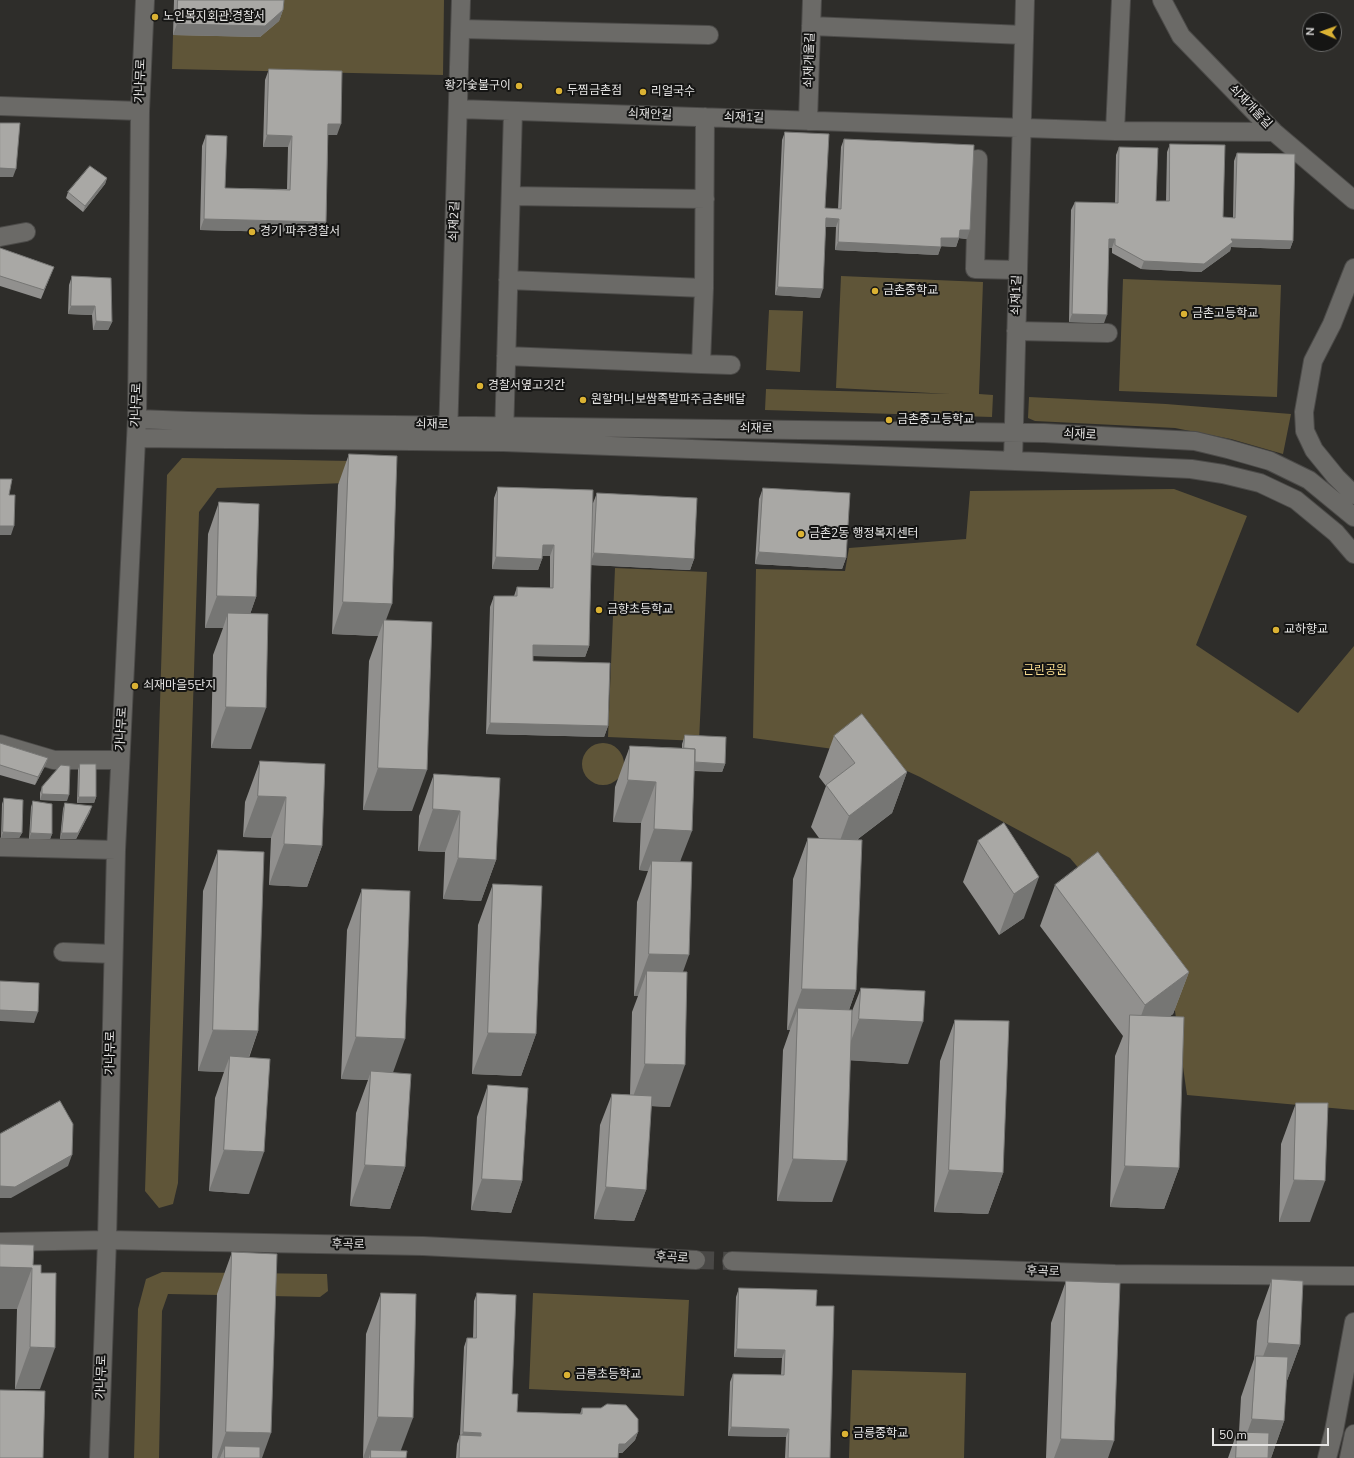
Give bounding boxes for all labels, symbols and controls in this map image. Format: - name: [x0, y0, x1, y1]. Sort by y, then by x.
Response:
- place label: 노인복지회관.경찰서: [163, 10, 265, 24]
- marker: 노인복지회관.경찰서: [150, 12, 160, 22]
- north arrow: [1302, 12, 1342, 52]
- text: N: [1303, 27, 1318, 36]
- street label: 쇠재개울길: [802, 32, 818, 88]
- street label: 가나무로: [133, 59, 149, 103]
- place label: 황가숯불구이: [445, 79, 511, 93]
- marker: 황가숯불구이: [514, 81, 524, 91]
- street label: 쇠재개울길: [1226, 82, 1274, 132]
- place label: 두찜금촌점: [567, 84, 622, 98]
- place label: 리얼국수: [651, 85, 695, 99]
- marker: 두찜금촌점: [554, 86, 564, 96]
- marker: 리얼국수: [638, 87, 648, 97]
- street label: 쇠재안길: [628, 107, 672, 123]
- street label: 쇠재1길: [724, 110, 764, 126]
- street label: 쇠재2길: [447, 201, 463, 241]
- place label: 경기 파주경찰서: [260, 225, 340, 239]
- marker: 경기 파주경찰서: [247, 227, 257, 237]
- street label: 쇠재1길: [1009, 275, 1025, 315]
- place label: 금촌중학교: [883, 284, 938, 298]
- marker: 금촌중학교: [870, 286, 880, 296]
- place label: 금촌고등학교: [1192, 307, 1258, 321]
- marker: 금촌고등학교: [1179, 309, 1189, 319]
- place label: 경찰서옆고깃간: [488, 379, 565, 393]
- marker: 경찰서옆고깃간: [475, 381, 485, 391]
- street label: 가나무로: [129, 383, 145, 427]
- place label: 원할머니보쌈족발파주금촌배달: [591, 393, 746, 407]
- marker: 원할머니보쌈족발파주금촌배달: [578, 395, 588, 405]
- place label: 금촌중고등학교: [897, 413, 974, 427]
- marker: 금촌중고등학교: [884, 415, 894, 425]
- street label: 쇠재로: [415, 418, 449, 432]
- street label: 쇠재로: [739, 422, 773, 436]
- street label: 쇠재로: [1063, 427, 1097, 443]
- place label: 금촌2동 행정복지센터: [809, 527, 919, 541]
- marker: 금촌2동 행정복지센터: [796, 529, 806, 539]
- place label: 금향초등학교: [607, 603, 673, 617]
- marker: 금향초등학교: [594, 605, 604, 615]
- place label: 교하향교: [1284, 623, 1328, 637]
- marker: 교하향교: [1271, 625, 1281, 635]
- park label: 근린공원: [1023, 664, 1067, 678]
- place label: 쇠재마을5단지: [143, 679, 216, 693]
- marker: 쇠재마을5단지: [130, 681, 140, 691]
- street label: 가나무로: [114, 707, 130, 751]
- street label: 가나무로: [103, 1031, 119, 1075]
- street label: 후곡로: [331, 1238, 365, 1252]
- street label: 후곡로: [655, 1250, 689, 1266]
- street label: 후곡로: [1026, 1264, 1060, 1280]
- street label: 가나무로: [94, 1355, 110, 1399]
- place label: 금릉초등학교: [575, 1368, 641, 1382]
- marker: 금릉초등학교: [562, 1370, 572, 1380]
- scale bar: [1214, 1420, 1331, 1446]
- place label: 금릉중학교: [853, 1427, 908, 1441]
- text: 50 m: [1219, 1427, 1247, 1443]
- marker: 금릉중학교: [840, 1429, 850, 1439]

